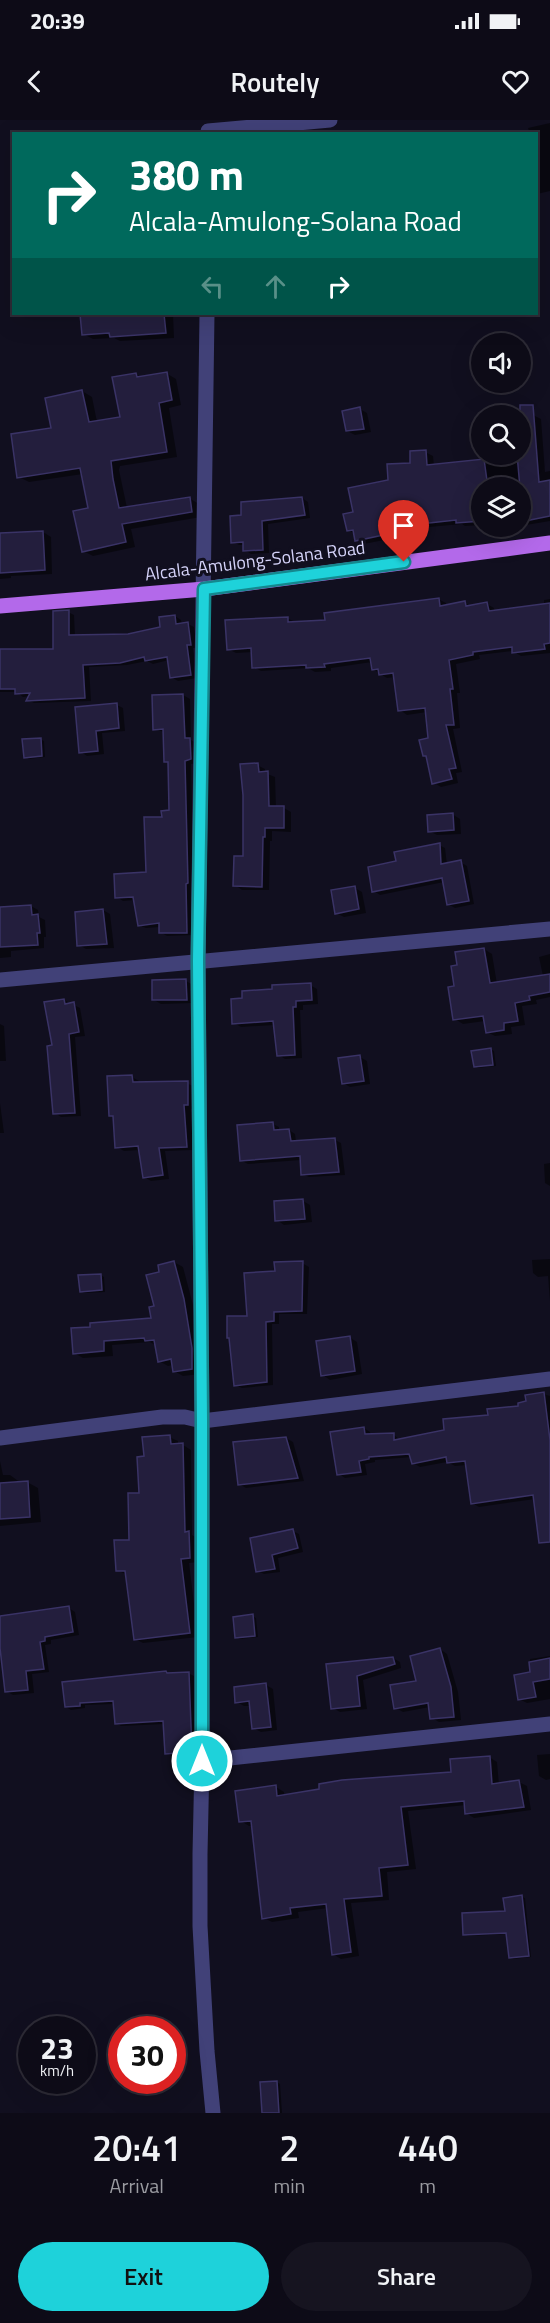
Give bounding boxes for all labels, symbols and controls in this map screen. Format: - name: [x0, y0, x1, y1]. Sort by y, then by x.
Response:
- text: 20:39: [30, 4, 85, 38]
- text: Routely: [231, 61, 319, 102]
- icon: back: [18, 65, 51, 98]
- icon: heart: [499, 65, 532, 98]
- text: 380 m: [129, 142, 244, 206]
- icon: right: [30, 156, 108, 234]
- text: Alcala-Amulong-Solana Road: [129, 200, 462, 241]
- icon: left: [196, 270, 229, 303]
- icon: ahead: [259, 270, 292, 303]
- icon: right: [322, 270, 355, 303]
- map controls: [471, 333, 531, 537]
- button: sound: [471, 333, 531, 393]
- button: search: [471, 405, 531, 465]
- button: layers: [471, 477, 531, 537]
- pin: [378, 500, 429, 562]
- icon: arrive: [387, 509, 420, 542]
- street label: Alcala-Amulong-Solana Road: [143, 534, 367, 587]
- position arrow: [170, 1729, 234, 1793]
- speed limit sign: 30: [108, 2016, 186, 2094]
- text: 23: [40, 2025, 74, 2071]
- text: km/h: [40, 2059, 74, 2082]
- text: 20:41: [92, 2120, 181, 2175]
- text: 2: [279, 2120, 299, 2175]
- text: 440: [397, 2120, 458, 2175]
- text: Arrival: [110, 2170, 164, 2201]
- text: min: [273, 2170, 305, 2201]
- text: m: [419, 2170, 436, 2201]
- button: Exit: [18, 2242, 269, 2311]
- button: Share: [281, 2242, 532, 2311]

